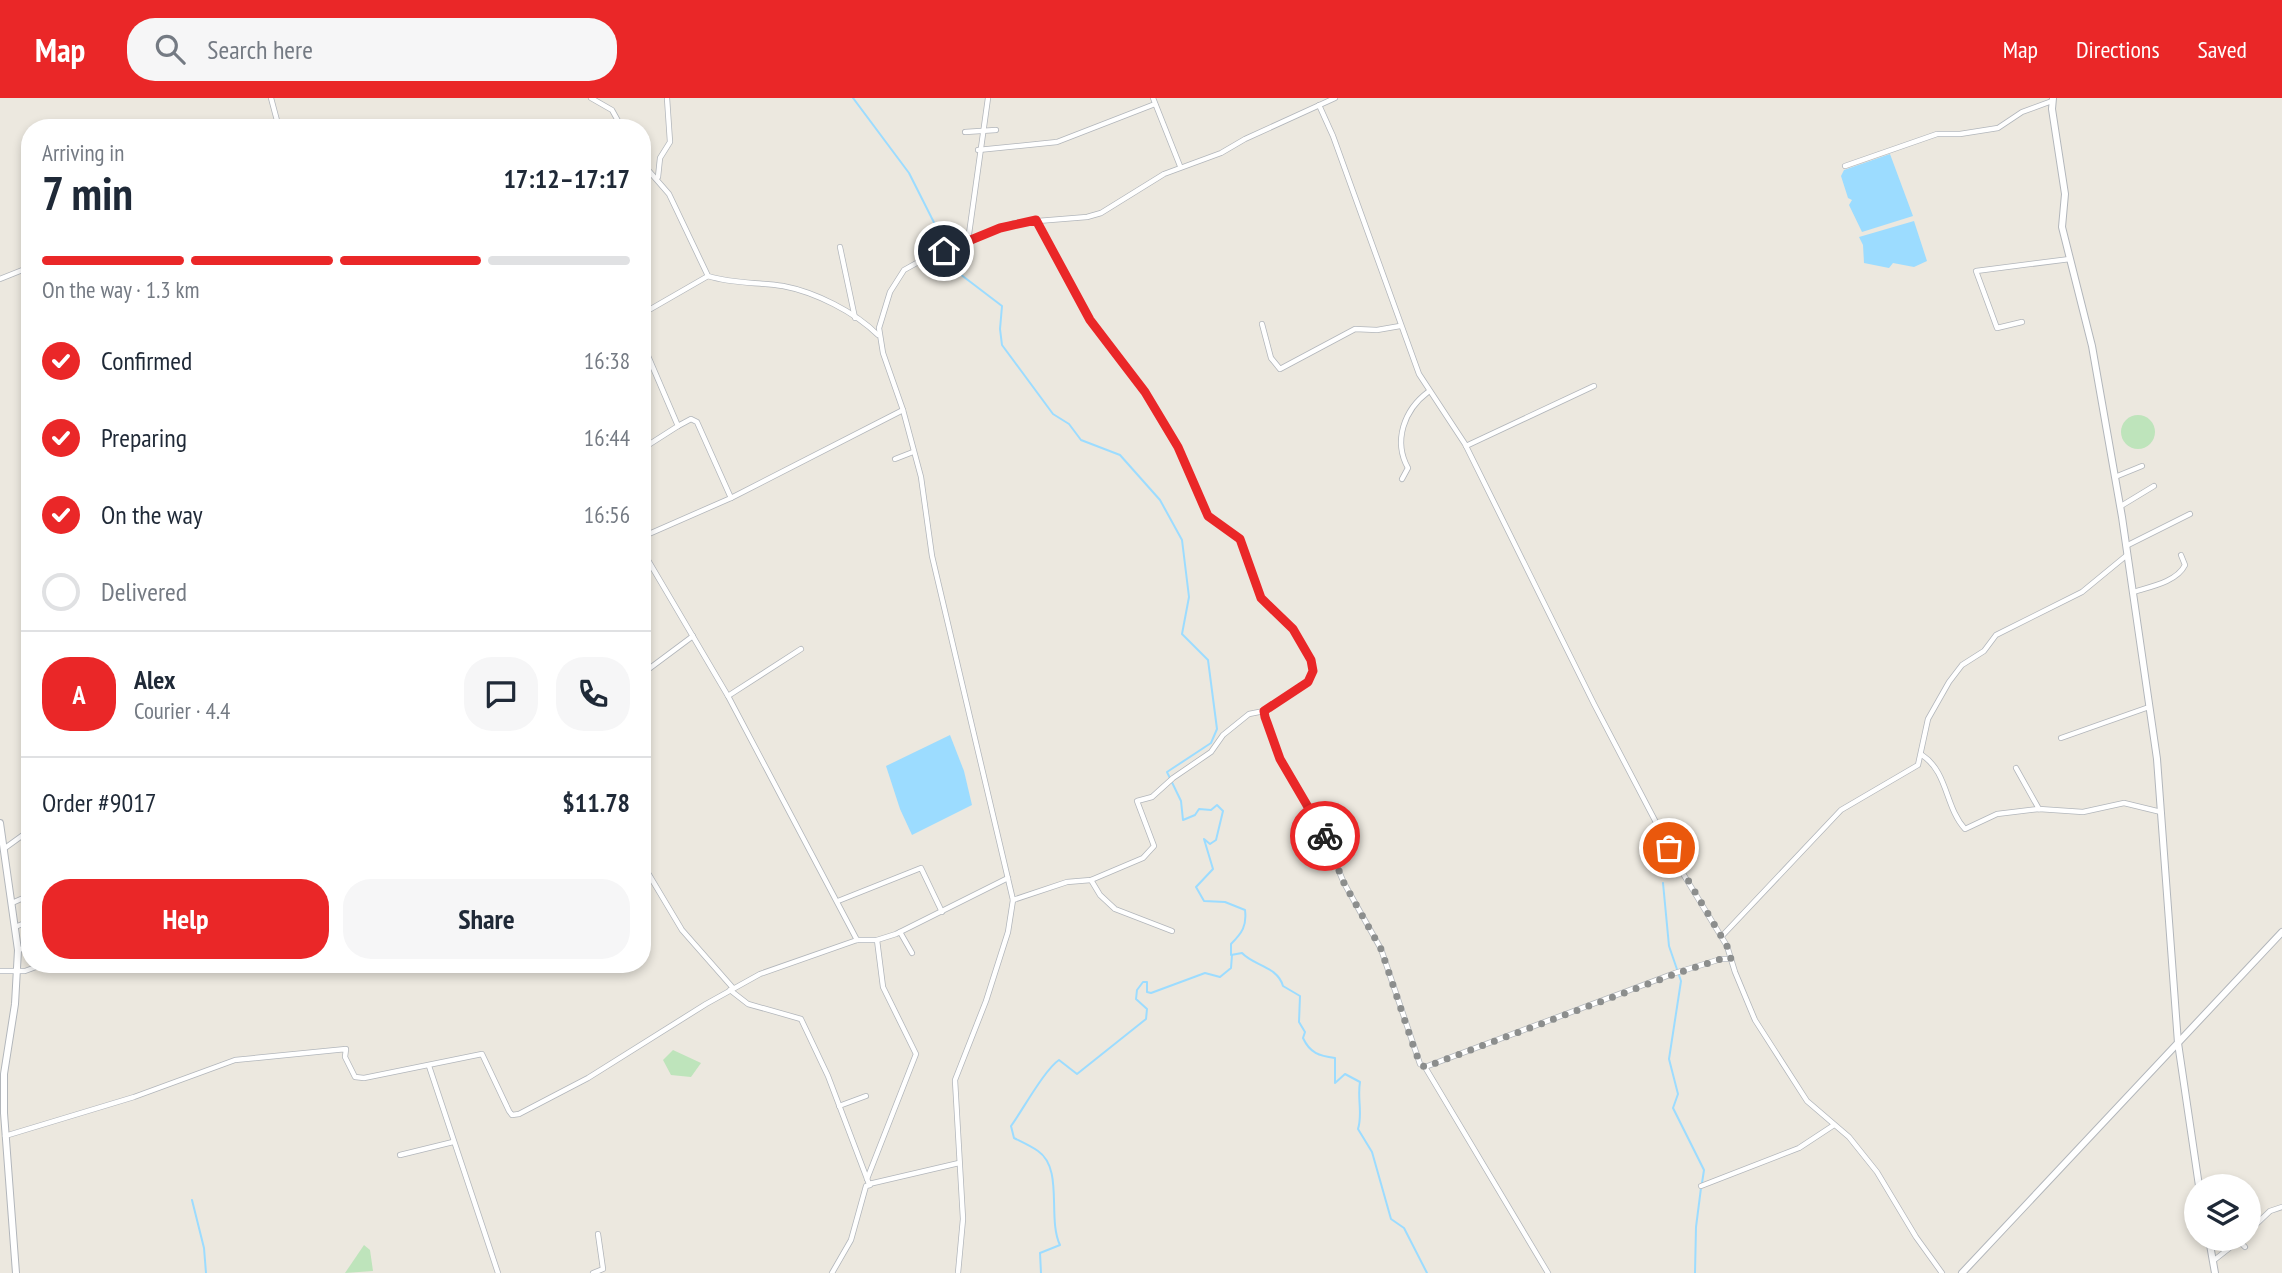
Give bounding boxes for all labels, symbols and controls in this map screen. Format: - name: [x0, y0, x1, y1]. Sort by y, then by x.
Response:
- search box: [127, 18, 617, 81]
- text: Map: [35, 28, 85, 71]
- icon: search: [151, 30, 189, 68]
- text: Search here: [207, 33, 313, 66]
- text: Map: [2003, 34, 2038, 65]
- text: Directions: [2076, 34, 2160, 65]
- text: Saved: [2198, 34, 2247, 65]
- text: Arriving in: [42, 138, 124, 167]
- text: 17:12–17:17: [503, 162, 630, 195]
- text: 7 min: [42, 163, 133, 223]
- pin: [914, 221, 974, 281]
- icon: home: [925, 232, 963, 270]
- text: On the way · 1.3 km: [42, 275, 199, 304]
- icon: check: [42, 342, 80, 380]
- text: Confirmed: [101, 344, 192, 377]
- text: 16:38: [584, 346, 630, 375]
- icon: check: [42, 419, 80, 457]
- text: Preparing: [101, 421, 187, 454]
- text: 16:44: [584, 423, 630, 452]
- icon: check: [42, 496, 80, 534]
- text: On the way: [101, 498, 203, 531]
- text: 16:56: [584, 500, 630, 529]
- text: Delivered: [101, 575, 187, 608]
- button: chat: [464, 657, 538, 731]
- button: phone: [556, 657, 630, 731]
- text: Alex: [134, 663, 175, 696]
- text: A: [72, 678, 86, 711]
- text: Courier · 4.4: [134, 696, 230, 725]
- text: Order #9017: [42, 786, 157, 819]
- text: $11.78: [562, 786, 630, 819]
- courier: [1290, 801, 1360, 871]
- icon: bike: [1306, 817, 1344, 855]
- pin: [1639, 818, 1699, 878]
- icon: bag: [1650, 829, 1688, 867]
- button: Help: [42, 879, 329, 959]
- button: Share: [343, 879, 630, 959]
- map controls: [2184, 1174, 2261, 1251]
- button: layers: [2184, 1174, 2261, 1251]

